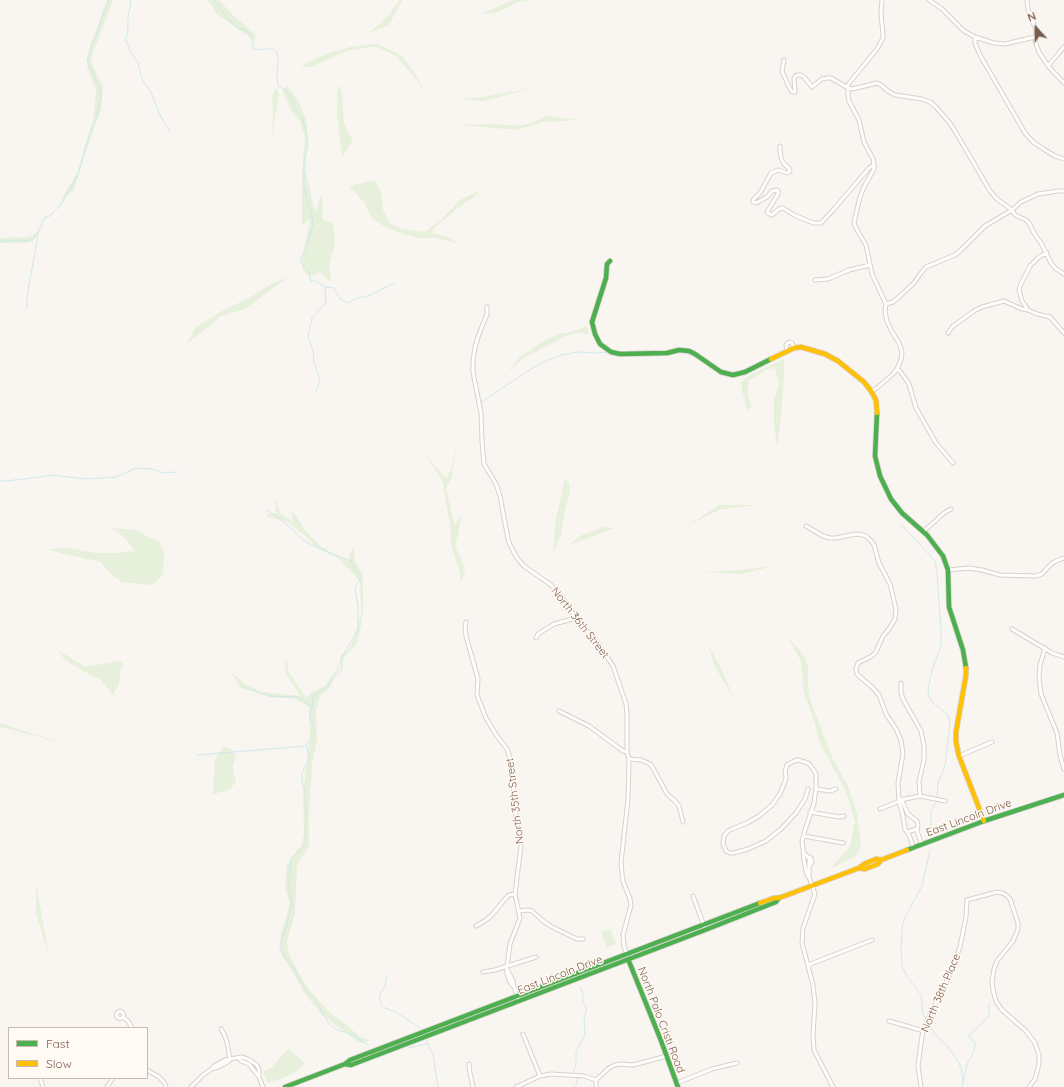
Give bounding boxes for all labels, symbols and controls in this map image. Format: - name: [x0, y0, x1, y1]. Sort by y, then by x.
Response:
- north arrow: [1016, 8, 1056, 48]
- text: N: [1025, 9, 1038, 25]
- street label: North 36th Street: [548, 585, 612, 661]
- street label: North 35th Street: [503, 757, 527, 845]
- street label: East Lincoln Drive: [924, 796, 1014, 840]
- street label: North 38th Place: [918, 952, 964, 1034]
- street label: East Lincoln Drive: [516, 953, 604, 997]
- street label: North Palo Cristi Road: [635, 965, 687, 1075]
- legend: [8, 1027, 148, 1079]
- text: Fast: [46, 1036, 70, 1051]
- text: Slow: [46, 1056, 72, 1071]

